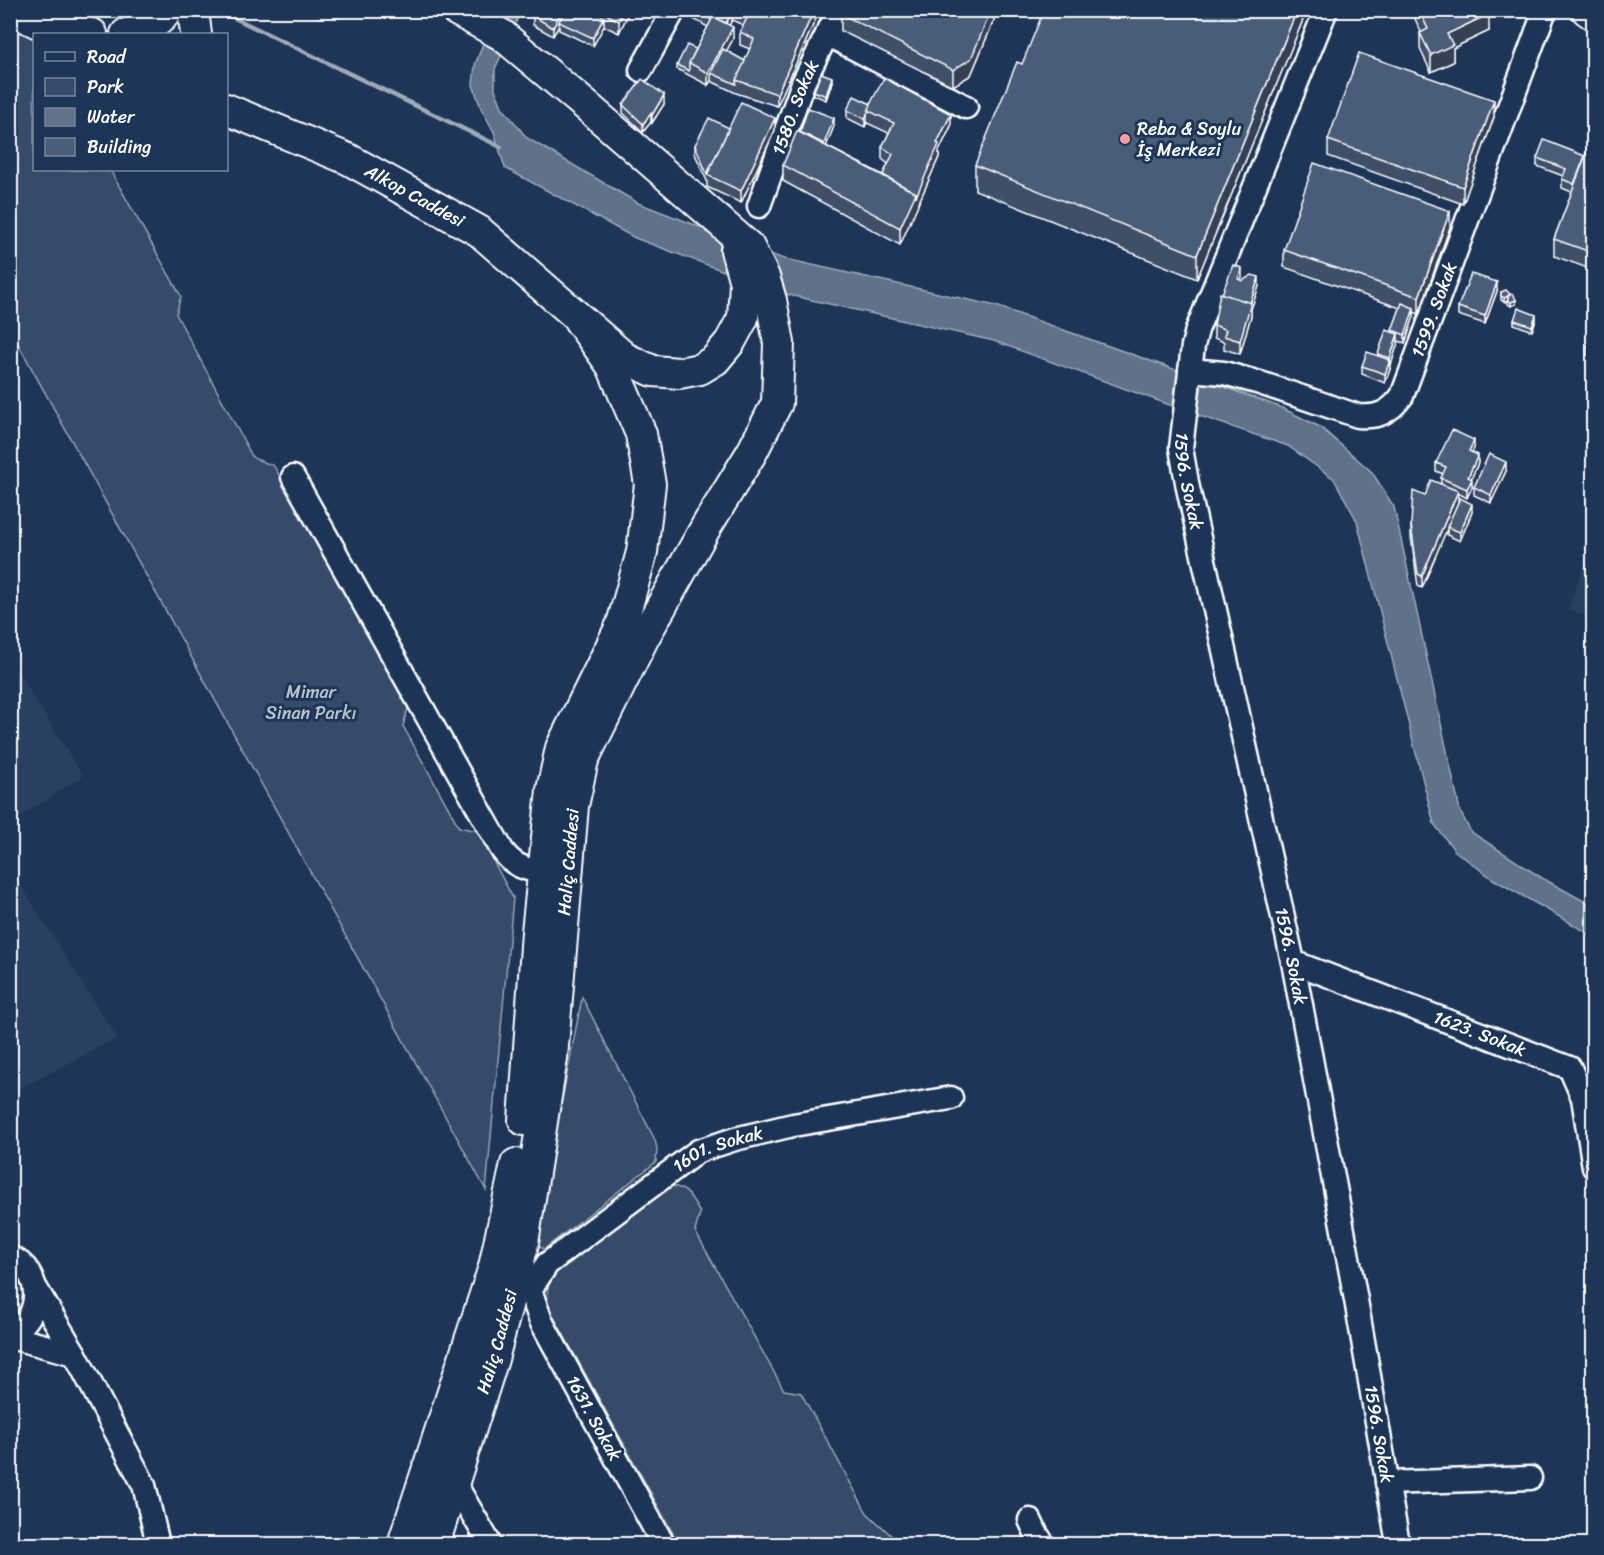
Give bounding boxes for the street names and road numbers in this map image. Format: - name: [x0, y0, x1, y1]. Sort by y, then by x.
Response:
- street label: 1580. Sokak: [763, 54, 828, 159]
- street label: Alkop Caddesi: [358, 155, 472, 237]
- street label: 1599. Sokak: [1402, 257, 1466, 362]
- street label: 1596. Sokak: [1165, 431, 1213, 533]
- street label: Haliç Caddesi: [548, 806, 589, 917]
- street label: 1596. Sokak: [1265, 904, 1317, 1008]
- street label: 1623. Sokak: [1429, 1001, 1531, 1066]
- street label: 1601. Sokak: [665, 1117, 767, 1181]
- street label: Haliç Caddesi: [467, 1285, 527, 1398]
- street label: 1631. Sokak: [557, 1369, 631, 1467]
- street label: 1596. Sokak: [1355, 1382, 1403, 1486]

